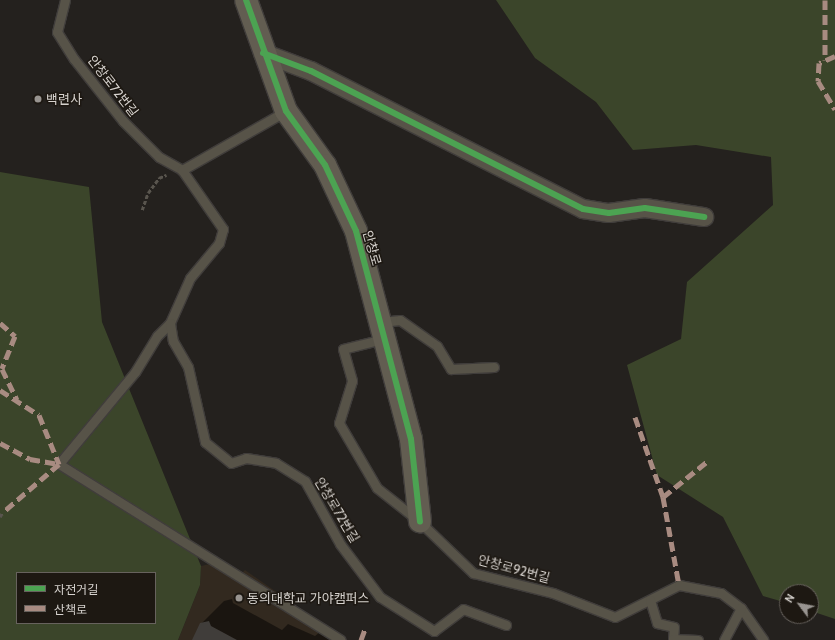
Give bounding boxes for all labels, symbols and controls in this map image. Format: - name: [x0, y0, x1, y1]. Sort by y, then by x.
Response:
- street label: 안창로72번길: [84, 52, 142, 120]
- place label: 백련사: [46, 91, 82, 107]
- marker: 백련사: [33, 94, 43, 104]
- street label: 안창로: [360, 229, 384, 267]
- street label: 안창로72번길: [311, 475, 363, 545]
- street label: 안창로92번길: [476, 552, 552, 586]
- legend: [16, 572, 156, 624]
- text: 자전거길: [54, 582, 98, 597]
- north arrow: [779, 584, 819, 624]
- place label: 동의대학교 가야캠퍼스: [247, 590, 370, 606]
- text: N: [782, 591, 798, 605]
- marker: 동의대학교 가야캠퍼스: [234, 593, 244, 603]
- text: 산책로: [54, 602, 87, 617]

